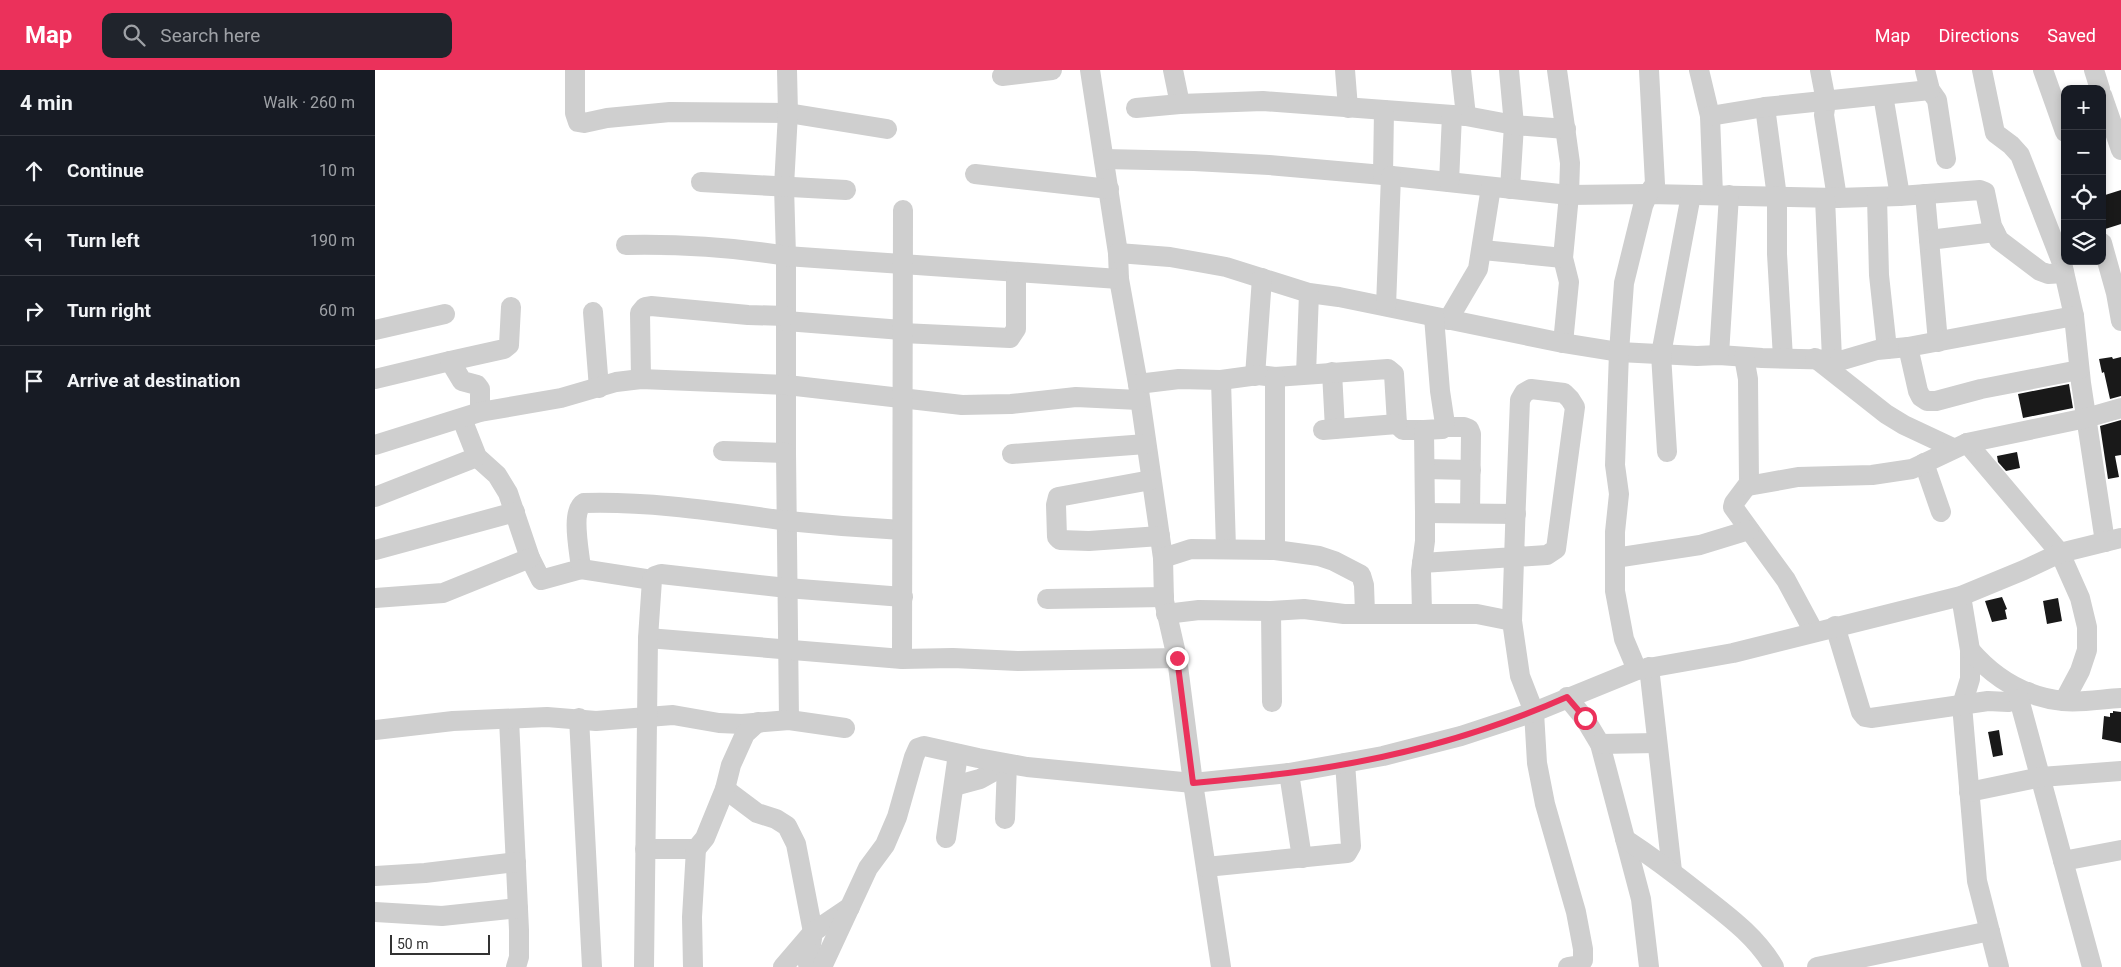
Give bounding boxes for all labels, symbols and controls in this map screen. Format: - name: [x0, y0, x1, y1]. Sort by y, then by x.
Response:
- search box: [102, 13, 452, 58]
- text: Map: [25, 21, 72, 49]
- icon: search: [120, 21, 148, 49]
- text: Search here: [160, 24, 260, 47]
- text: Map: [1875, 25, 1910, 46]
- text: Directions: [1938, 25, 2019, 46]
- text: Saved: [2047, 25, 2096, 46]
- map controls: [2061, 85, 2106, 265]
- button: +: [2061, 85, 2106, 130]
- text: 4 min: [20, 91, 73, 115]
- text: Walk · 260 m: [263, 93, 355, 112]
- button: −: [2061, 130, 2106, 175]
- icon: ahead: [20, 157, 48, 185]
- text: Continue: [67, 159, 144, 182]
- text: 10 m: [319, 161, 355, 180]
- button: locate: [2061, 175, 2106, 220]
- button: layers: [2061, 220, 2106, 265]
- icon: left: [20, 227, 48, 255]
- text: Turn left: [67, 229, 140, 252]
- text: 190 m: [310, 231, 355, 250]
- icon: right: [20, 297, 48, 325]
- text: Turn right: [67, 299, 151, 322]
- text: 60 m: [319, 301, 355, 320]
- icon: arrive: [20, 367, 48, 395]
- text: Arrive at destination: [67, 369, 240, 392]
- route end: [1166, 647, 1189, 670]
- route start: [1574, 707, 1597, 730]
- scale bar: [390, 932, 490, 955]
- text: 50 m: [397, 936, 429, 952]

